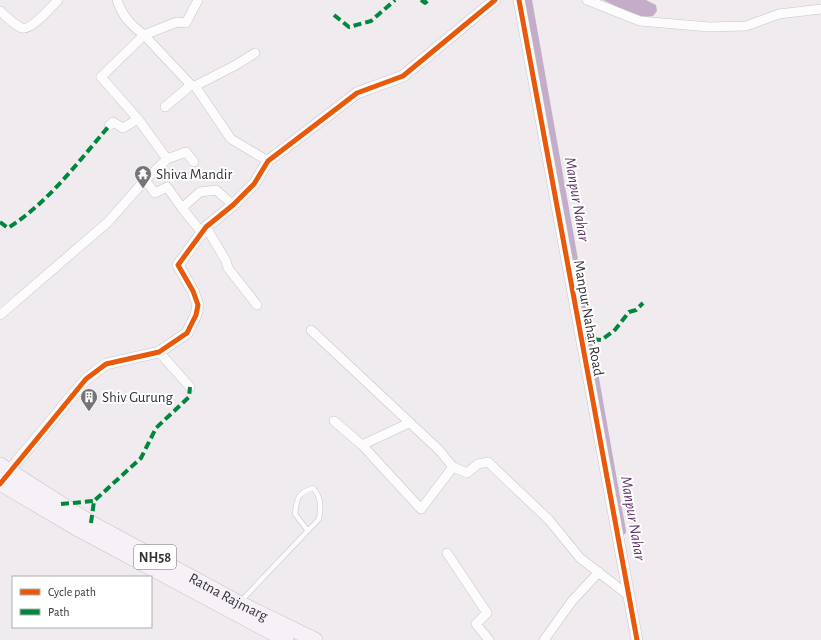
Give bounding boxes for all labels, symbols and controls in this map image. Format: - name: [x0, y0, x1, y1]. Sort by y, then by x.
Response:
- water label: Manpur Nahar: [561, 156, 592, 243]
- temple icon: Shiva Mandir: [133, 164, 153, 189]
- place label: Shiva Mandir: [156, 167, 232, 182]
- street label: Manpur Nahar Road: [571, 259, 606, 377]
- building icon: Shiv Gurung: [79, 387, 99, 412]
- place label: Shiv Gurung: [102, 390, 173, 405]
- water label: Manpur Nahar: [617, 475, 648, 562]
- road number: NH58: [134, 545, 176, 569]
- street label: Ratna Rajmarg: [186, 570, 271, 624]
- legend: [12, 576, 152, 628]
- text: Cycle path: [48, 586, 96, 599]
- text: Path: [48, 606, 70, 618]

